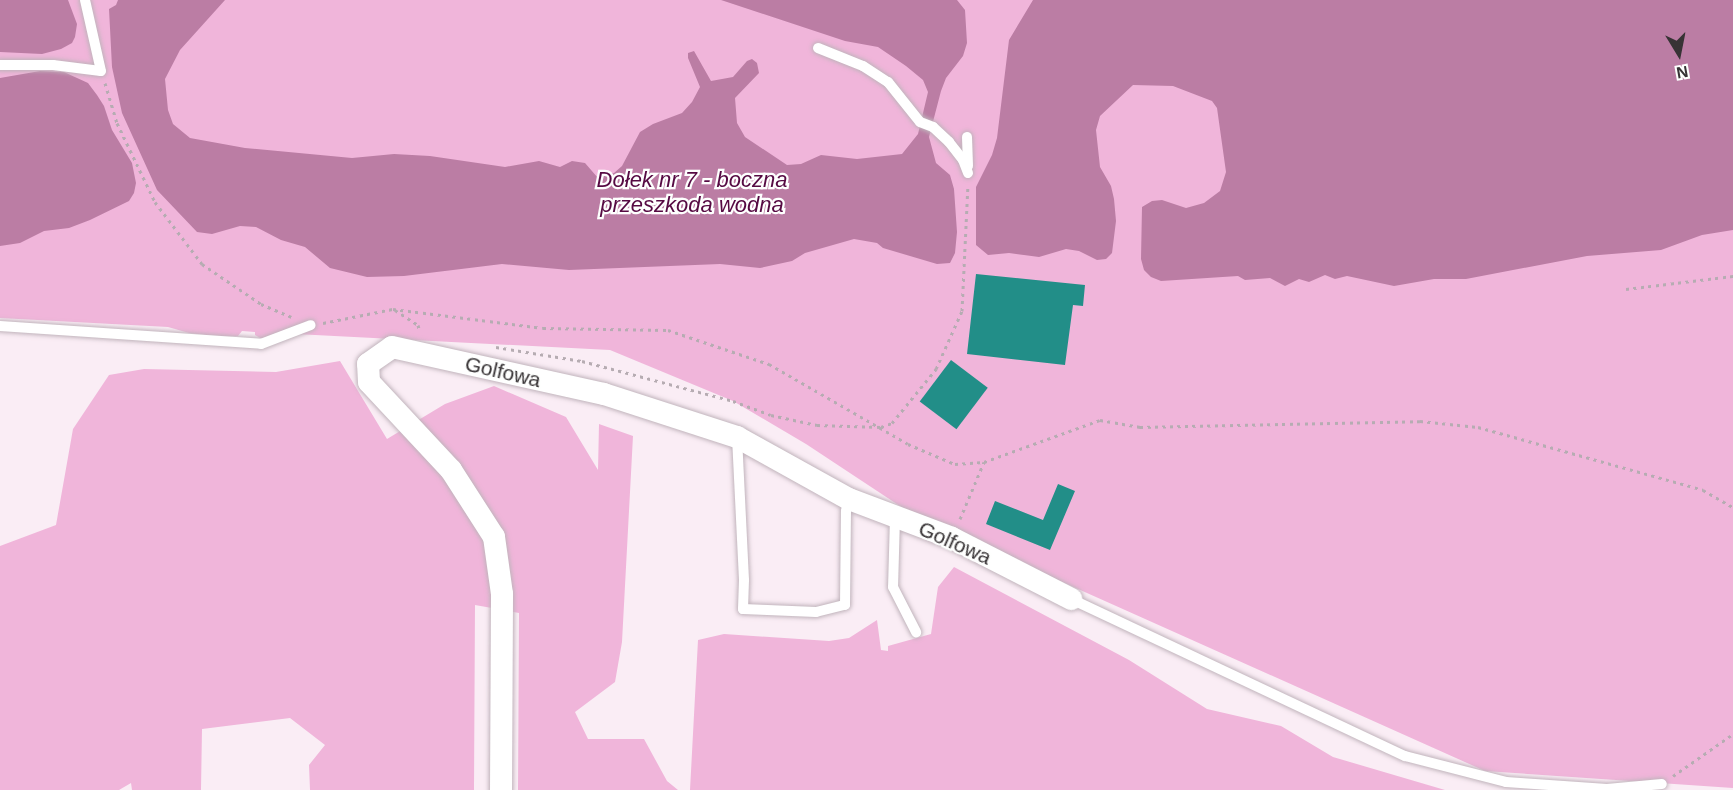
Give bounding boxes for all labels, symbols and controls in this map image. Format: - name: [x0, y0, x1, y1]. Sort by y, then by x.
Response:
- north arrow: [1649, 24, 1709, 84]
- text: N: [1675, 63, 1689, 82]
- water label: Dołek nr 7 - boczna przeszkoda wodna: [597, 166, 787, 218]
- street label: Golfowa: [463, 351, 543, 393]
- street label: Golfowa: [915, 516, 995, 570]

